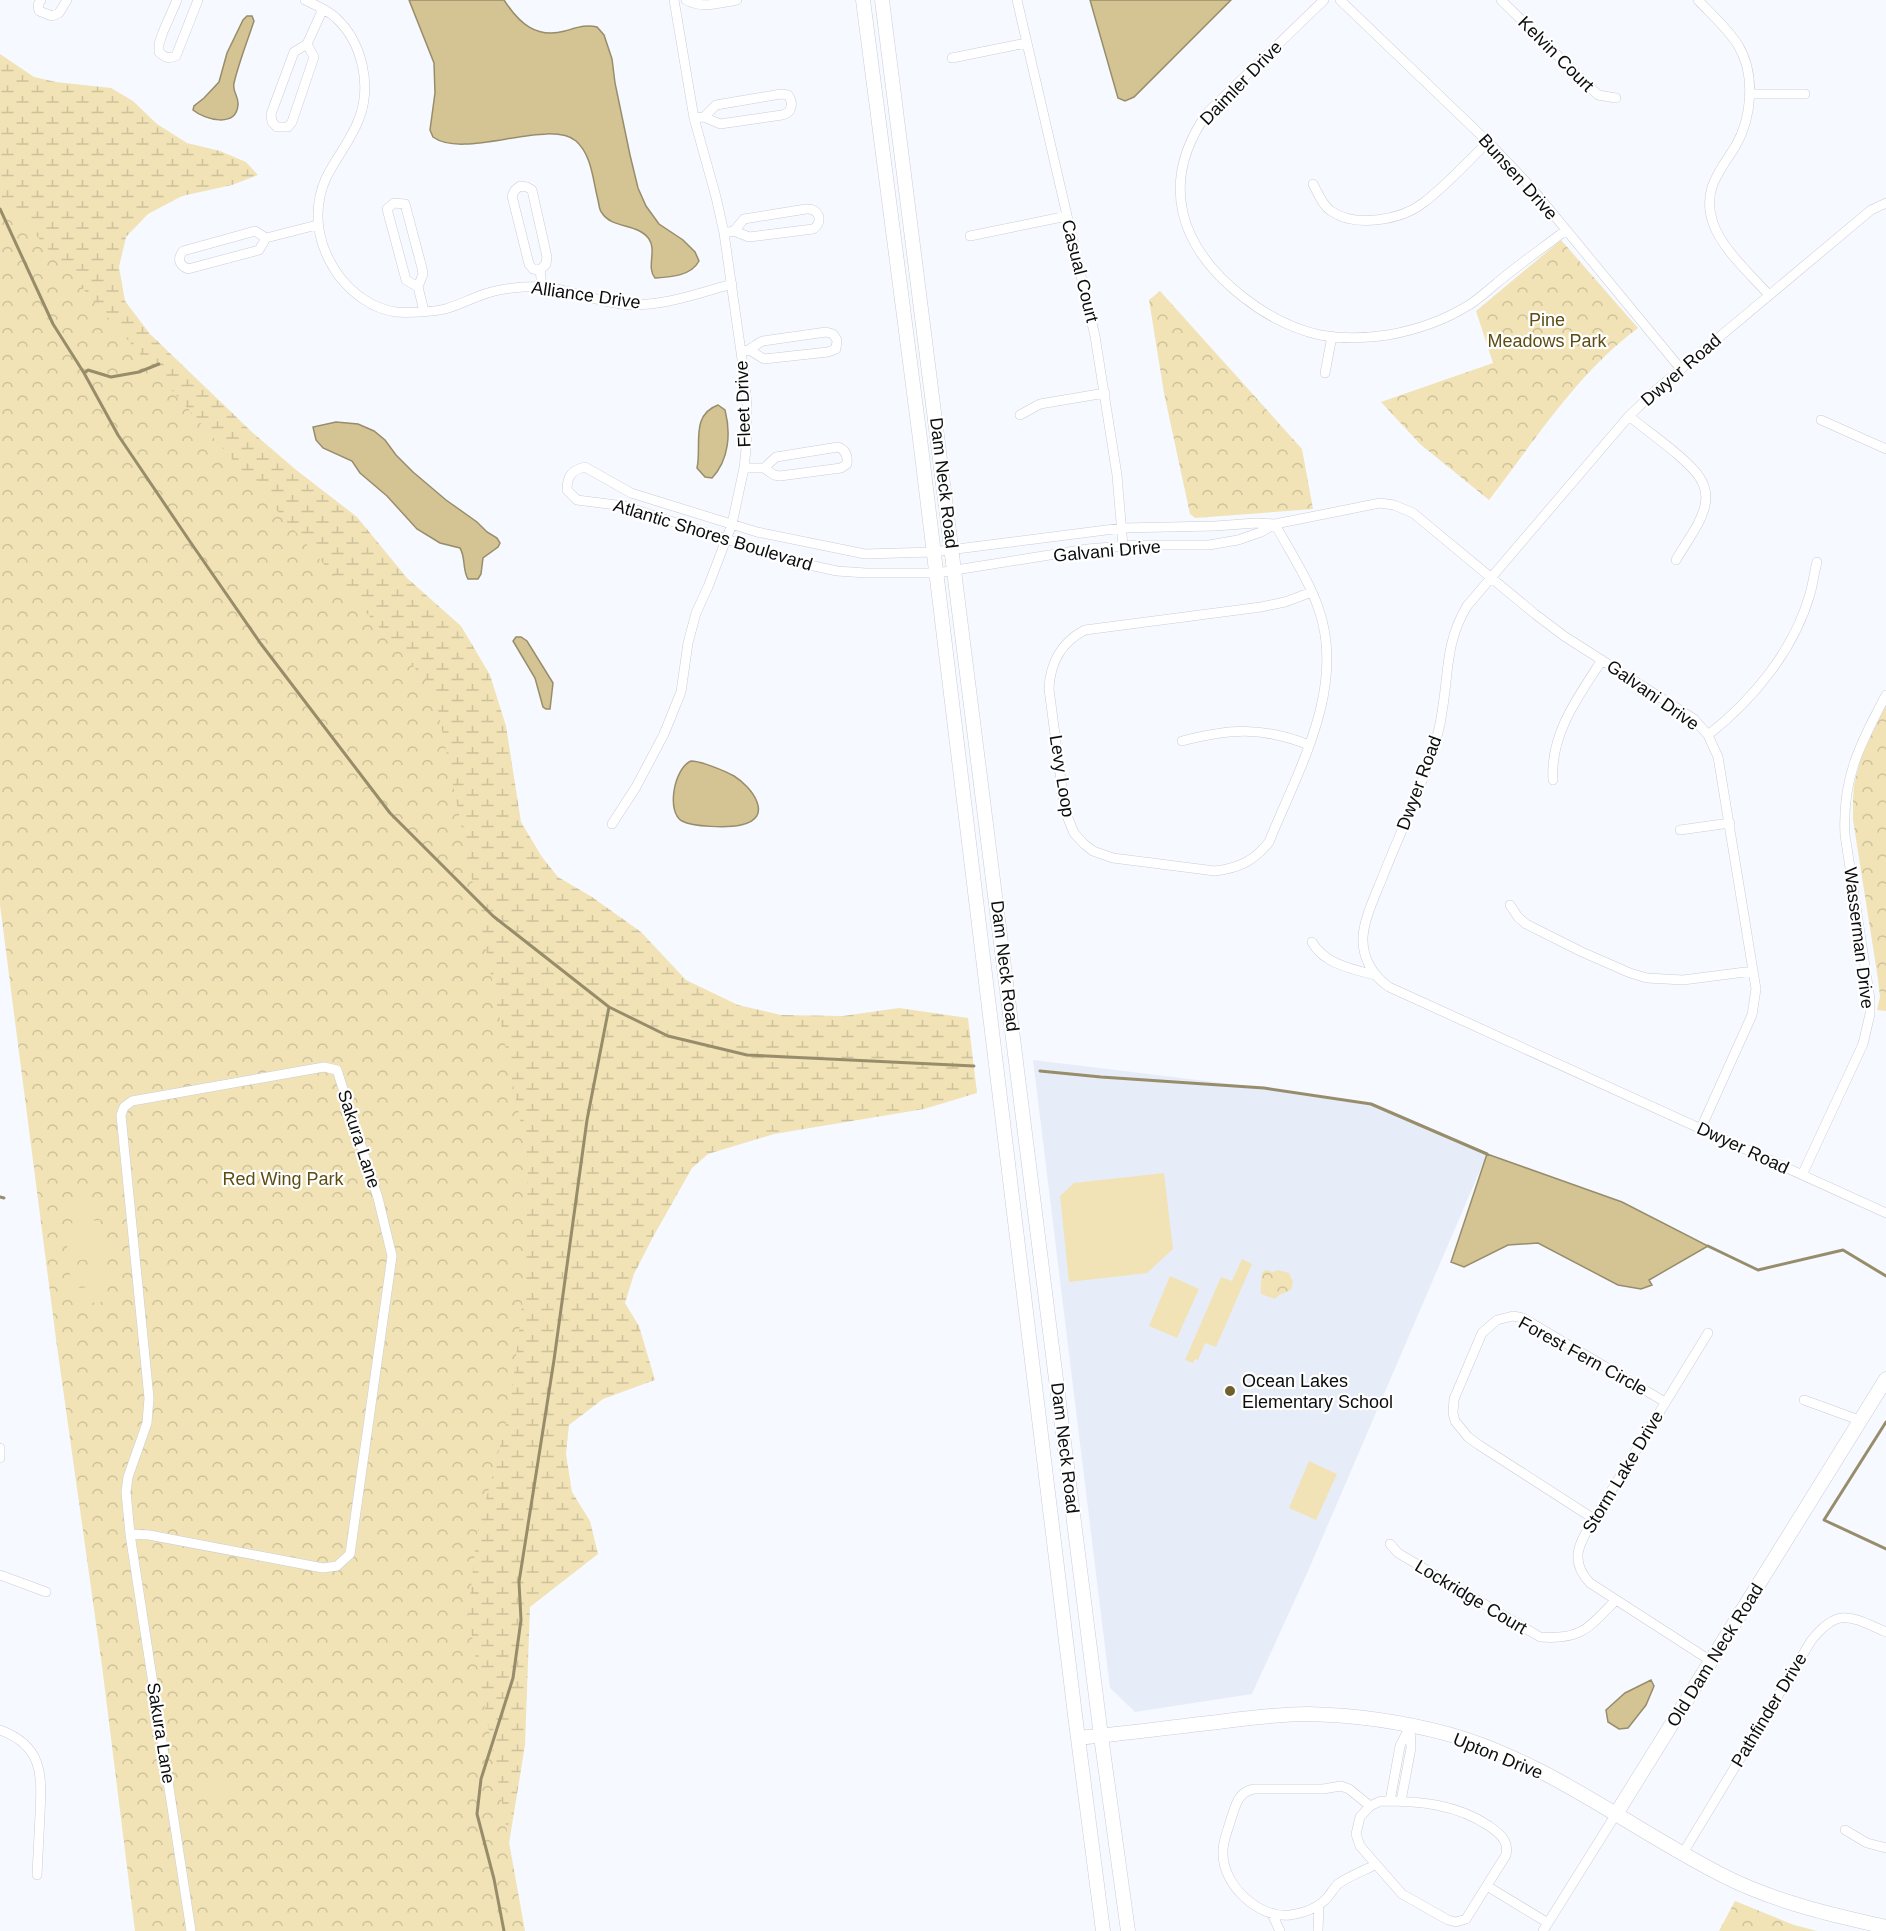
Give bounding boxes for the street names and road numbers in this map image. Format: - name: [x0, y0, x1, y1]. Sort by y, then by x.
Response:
- street label: Kelvin Court: [1514, 12, 1598, 96]
- street label: Daimler Drive: [1196, 37, 1286, 129]
- street label: Bunsen Drive: [1474, 130, 1562, 224]
- street label: Casual Court: [1058, 218, 1102, 324]
- street label: Alliance Drive: [530, 277, 642, 313]
- street label: Dwyer Road: [1637, 330, 1725, 410]
- street label: Fleet Drive: [731, 360, 755, 448]
- street label: Dam Neck Road: [926, 416, 962, 550]
- street label: Atlantic Shores Boulevard: [611, 495, 815, 575]
- street label: Galvani Drive: [1052, 536, 1162, 566]
- street label: Galvani Drive: [1603, 656, 1703, 734]
- street label: Levy Loop: [1046, 733, 1078, 819]
- street label: Dwyer Road: [1393, 733, 1445, 833]
- street label: Wasserman Drive: [1840, 866, 1878, 1010]
- street label: Dam Neck Road: [987, 899, 1023, 1033]
- street label: Sakura Lane: [334, 1087, 384, 1191]
- street label: Dwyer Road: [1694, 1118, 1792, 1178]
- street label: Forest Fern Circle: [1515, 1312, 1651, 1400]
- street label: Dam Neck Road: [1047, 1381, 1083, 1515]
- street label: Storm Lake Drive: [1579, 1407, 1667, 1537]
- street label: Lockridge Court: [1411, 1556, 1531, 1638]
- street label: Old Dam Neck Road: [1663, 1580, 1767, 1730]
- street label: Pathfinder Drive: [1727, 1650, 1811, 1770]
- street label: Sakura Lane: [143, 1681, 179, 1785]
- street label: Upton Drive: [1450, 1729, 1546, 1783]

